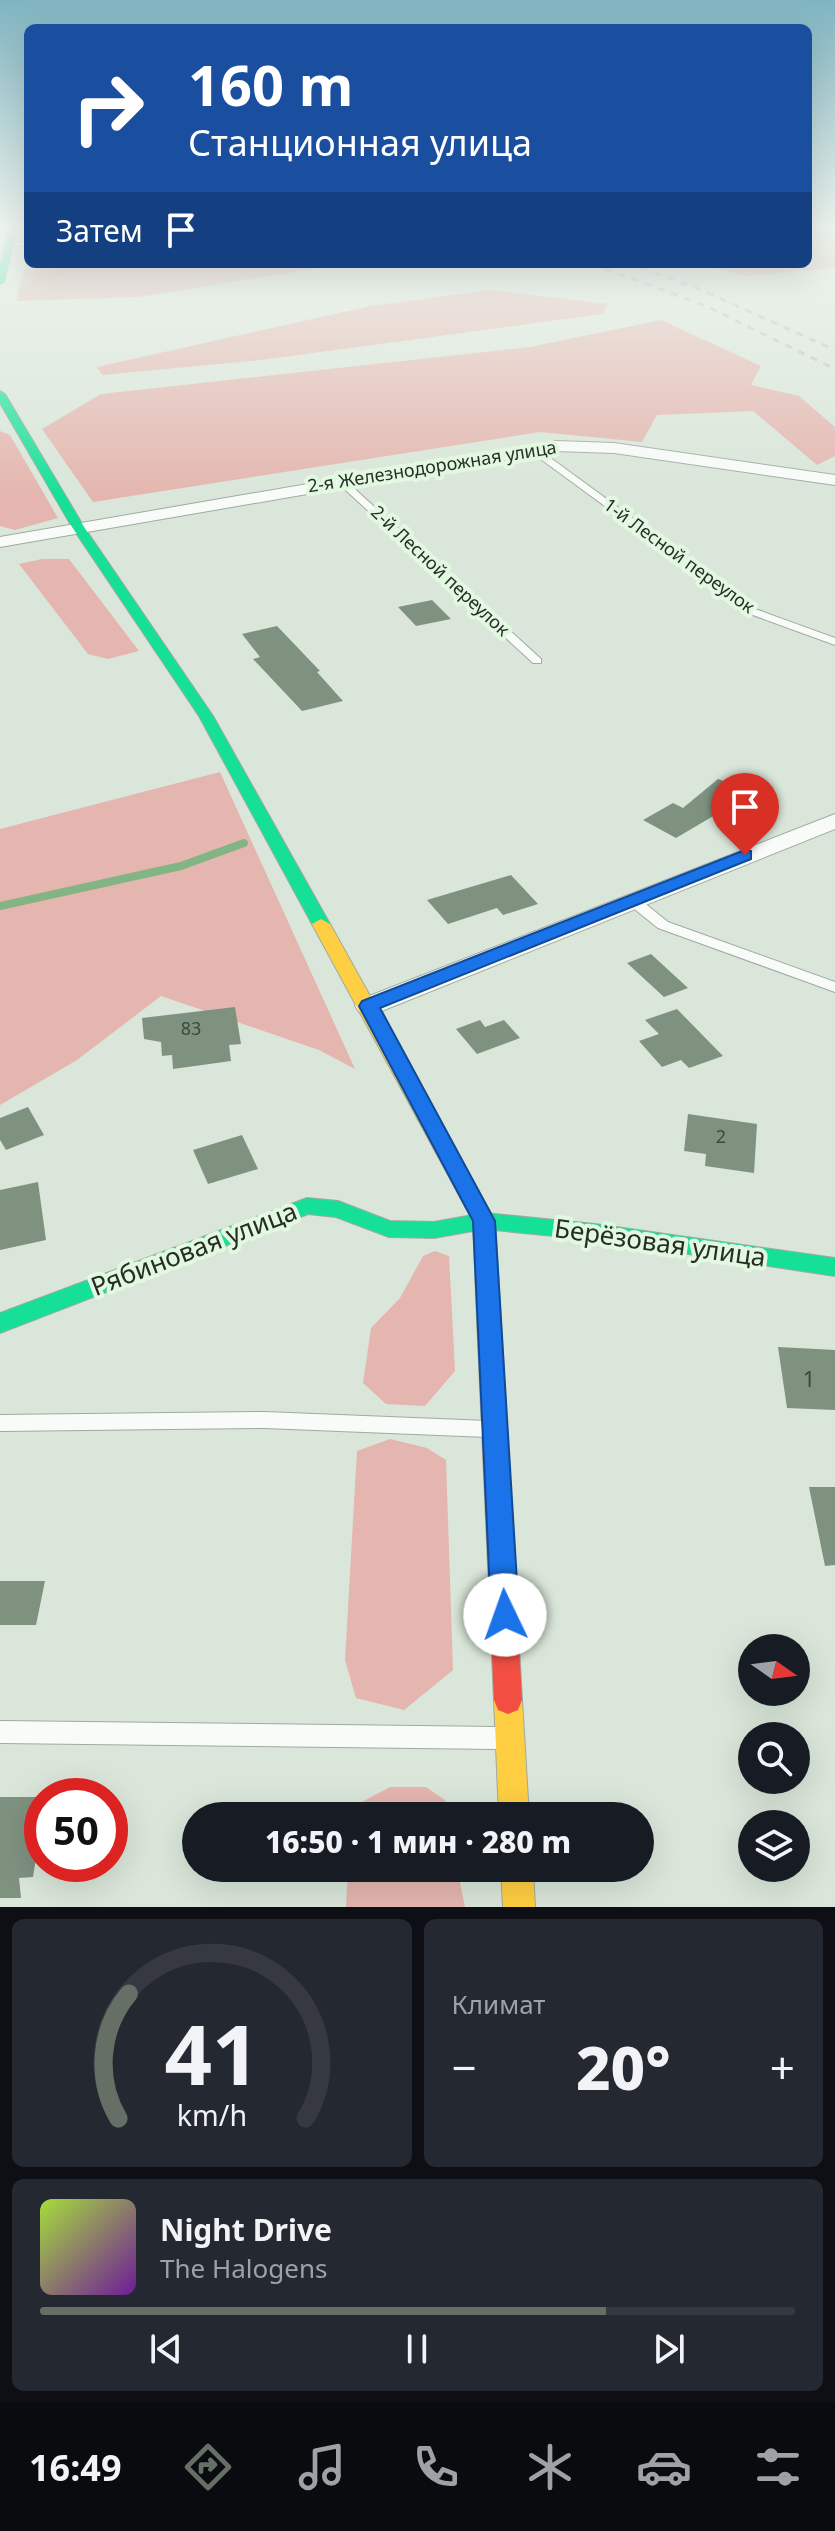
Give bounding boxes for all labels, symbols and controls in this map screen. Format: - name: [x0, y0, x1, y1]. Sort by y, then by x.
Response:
- text: 160 m: [188, 46, 353, 122]
- icon: right: [56, 56, 160, 160]
- text: Станционная улица: [188, 118, 532, 167]
- icon: arrive: [159, 208, 203, 252]
- text: Затем: [56, 210, 143, 251]
- street label: 2-я Железнодорожная улица: [306, 434, 558, 498]
- street label: 1-й Лесной переулок: [599, 492, 760, 618]
- street label: 2-й Лесной переулок: [366, 500, 515, 641]
- pin: [711, 773, 779, 855]
- icon: arrive: [723, 785, 767, 829]
- house number: 83: [181, 1016, 201, 1040]
- house number: 2: [716, 1124, 726, 1148]
- street label: Рябиновая улица: [85, 1192, 302, 1304]
- street label: Берёзовая улица: [552, 1209, 768, 1275]
- house number: 1: [803, 1363, 815, 1393]
- position arrow: [463, 1573, 547, 1657]
- north arrow: [738, 1634, 810, 1706]
- map controls: [738, 1634, 810, 1882]
- button: search: [738, 1722, 810, 1794]
- speed limit sign: 50: [24, 1778, 128, 1882]
- button: layers: [738, 1810, 810, 1882]
- text: 16:50 · 1 мин · 280 m: [265, 1821, 571, 1862]
- text: Климат: [452, 1986, 545, 2022]
- text: 41: [164, 1996, 259, 2109]
- text: 20°: [576, 2026, 671, 2108]
- text: −: [452, 2037, 477, 2097]
- text: +: [770, 2037, 795, 2097]
- text: km/h: [177, 2095, 247, 2134]
- text: Night Drive: [160, 2209, 332, 2250]
- text: The Halogens: [160, 2250, 327, 2286]
- icon: previous: [144, 2327, 188, 2371]
- icon: pause: [395, 2327, 439, 2371]
- icon: next: [647, 2327, 691, 2371]
- icon: directions: [180, 2439, 236, 2495]
- icon: music: [294, 2439, 350, 2495]
- icon: phone: [408, 2439, 464, 2495]
- icon: climate: [522, 2439, 578, 2495]
- icon: car: [636, 2439, 692, 2495]
- icon: filters: [750, 2439, 806, 2495]
- text: 16:49: [29, 2443, 122, 2492]

